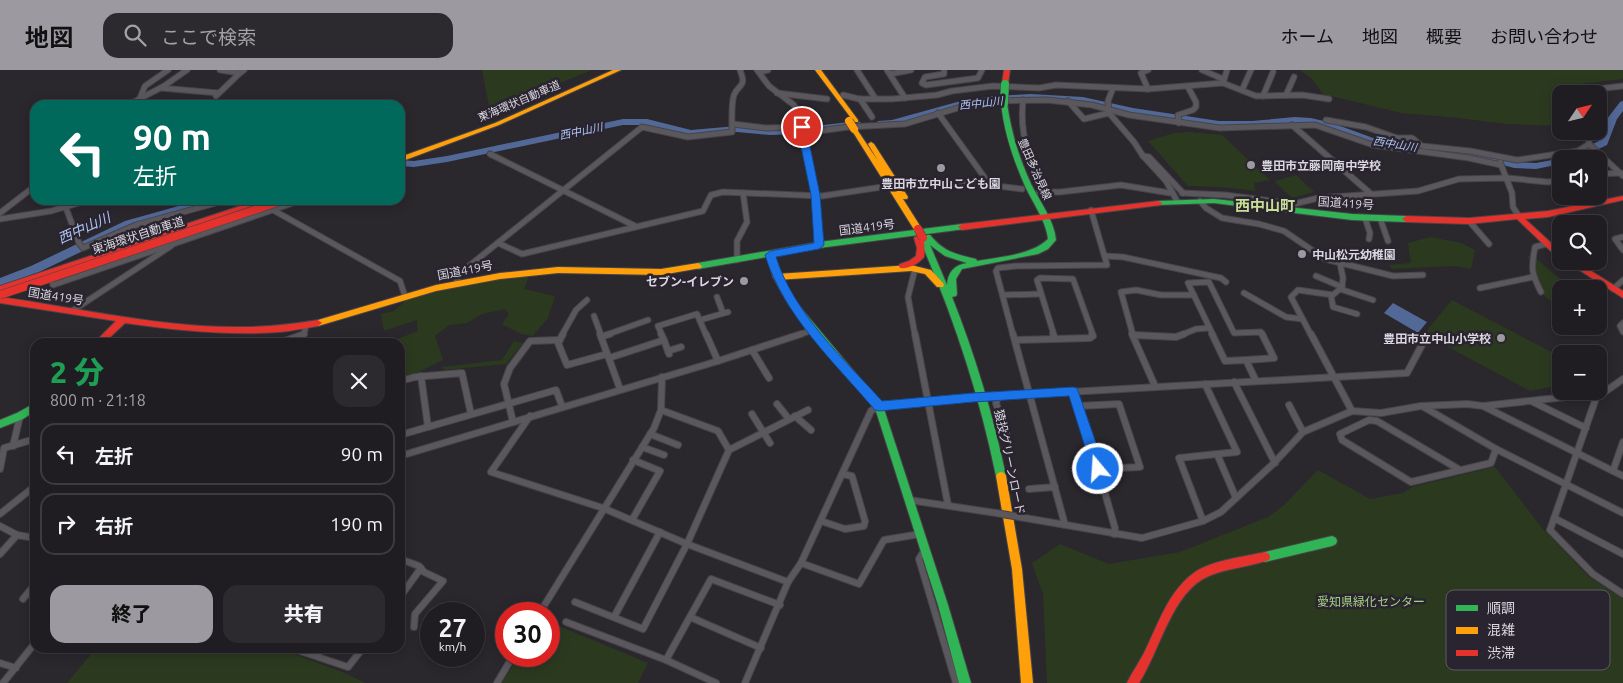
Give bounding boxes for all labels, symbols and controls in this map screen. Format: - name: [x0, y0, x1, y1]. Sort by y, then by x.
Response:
- search box: [103, 13, 453, 58]
- icon: search: [121, 21, 149, 49]
- text: 地図: [25, 24, 73, 51]
- text: ここで検索: [161, 26, 256, 48]
- text: ホーム: [1281, 26, 1334, 46]
- text: 地図: [1362, 26, 1398, 46]
- text: 概要: [1426, 26, 1462, 46]
- text: お問い合わせ: [1490, 26, 1598, 46]
- street label: 東海環状自動車道: [476, 78, 562, 124]
- north arrow: [1552, 85, 1608, 140]
- map controls: [1552, 85, 1607, 400]
- water label: 西中山川: [958, 95, 1005, 111]
- pin: [781, 106, 823, 148]
- icon: arrive: [788, 113, 816, 141]
- text: 90 m: [133, 117, 211, 157]
- icon: left: [50, 120, 115, 185]
- water label: 西中山川: [558, 120, 605, 141]
- water label: 西中山川: [1372, 135, 1419, 154]
- street label: 豊田多治見線: [1016, 136, 1054, 202]
- button: sound: [1552, 150, 1607, 205]
- marker: 豊田市立藤岡南中学校: [1245, 159, 1257, 171]
- place label: 豊田市立藤岡南中学校: [1261, 159, 1381, 172]
- marker: 豊田市立中山こども園: [935, 162, 947, 174]
- text: 左折: [133, 163, 177, 188]
- place label: 豊田市立中山こども園: [881, 177, 1001, 190]
- street label: 国道419号: [1317, 195, 1375, 211]
- district label: 西中山町: [1235, 197, 1295, 214]
- water label: 西中山川: [55, 208, 115, 247]
- street label: 東海環状自動車道: [90, 214, 186, 256]
- button: search: [1552, 215, 1607, 270]
- street label: 国道419号: [838, 217, 896, 237]
- marker: 中山松元幼稚園: [1296, 248, 1308, 260]
- place label: 中山松元幼稚園: [1312, 248, 1396, 261]
- street label: 国道419号: [436, 258, 494, 282]
- place label: セブン-イレブン: [646, 275, 734, 288]
- marker: セブン-イレブン: [738, 275, 750, 287]
- button: +: [1552, 280, 1607, 335]
- street label: 国道419号: [27, 285, 85, 307]
- place label: 豊田市立中山小学校: [1383, 332, 1491, 345]
- marker: 豊田市立中山小学校: [1495, 332, 1507, 344]
- button: −: [1552, 345, 1607, 400]
- text: 2 分: [50, 355, 104, 389]
- button: close: [333, 355, 385, 407]
- text: 800 m · 21:18: [50, 391, 146, 409]
- street label: 猿投グリーンロード: [992, 408, 1028, 516]
- icon: left: [52, 440, 80, 468]
- position arrow: [1071, 442, 1123, 494]
- text: 90 m: [341, 443, 383, 465]
- text: 左折: [95, 445, 133, 467]
- icon: right: [52, 510, 80, 538]
- text: 190 m: [330, 513, 383, 535]
- text: 右折: [95, 515, 133, 537]
- button: 終了: [50, 585, 213, 643]
- button: 共有: [223, 585, 385, 643]
- legend: [1446, 590, 1610, 670]
- park label: 愛知県緑化センター: [1317, 595, 1425, 608]
- text: 順調: [1487, 600, 1515, 616]
- speed limit sign: 30: [495, 602, 560, 667]
- text: 27: [438, 614, 467, 642]
- text: 混雑: [1487, 622, 1515, 638]
- text: km/h: [439, 640, 466, 653]
- text: 渋滞: [1487, 645, 1515, 661]

